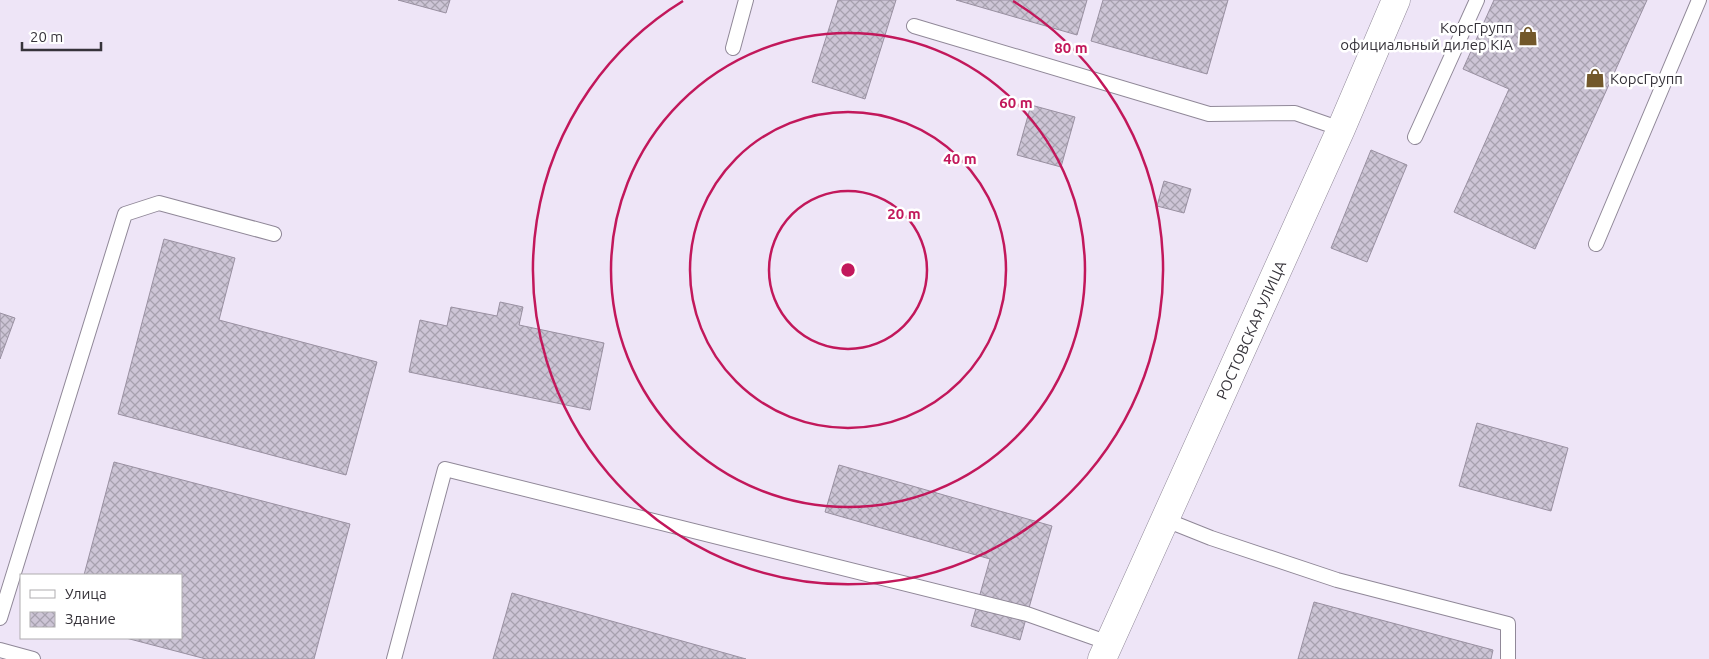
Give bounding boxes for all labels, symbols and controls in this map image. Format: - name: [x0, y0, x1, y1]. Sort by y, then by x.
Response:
- place label: КорсГрупп официальный дилер KIA: [1340, 19, 1513, 53]
- scale bar: [22, 20, 101, 52]
- shop icon: КорсГрупп официальный дилер KIA: [1517, 25, 1539, 47]
- text: 20 m: [30, 28, 63, 45]
- text: 80 m: [1054, 39, 1088, 56]
- shop icon: КорсГрупп: [1584, 67, 1606, 89]
- place label: КорсГрупп: [1610, 70, 1683, 87]
- text: 60 m: [999, 94, 1033, 111]
- text: 40 m: [943, 150, 977, 167]
- text: 20 m: [887, 205, 921, 222]
- street label: РОСТОВСКАЯ УЛИЦА: [1213, 258, 1289, 402]
- centre of rings: [839, 261, 857, 279]
- legend: [20, 574, 182, 639]
- text: Улица: [65, 585, 107, 602]
- text: Здание: [65, 610, 116, 627]

